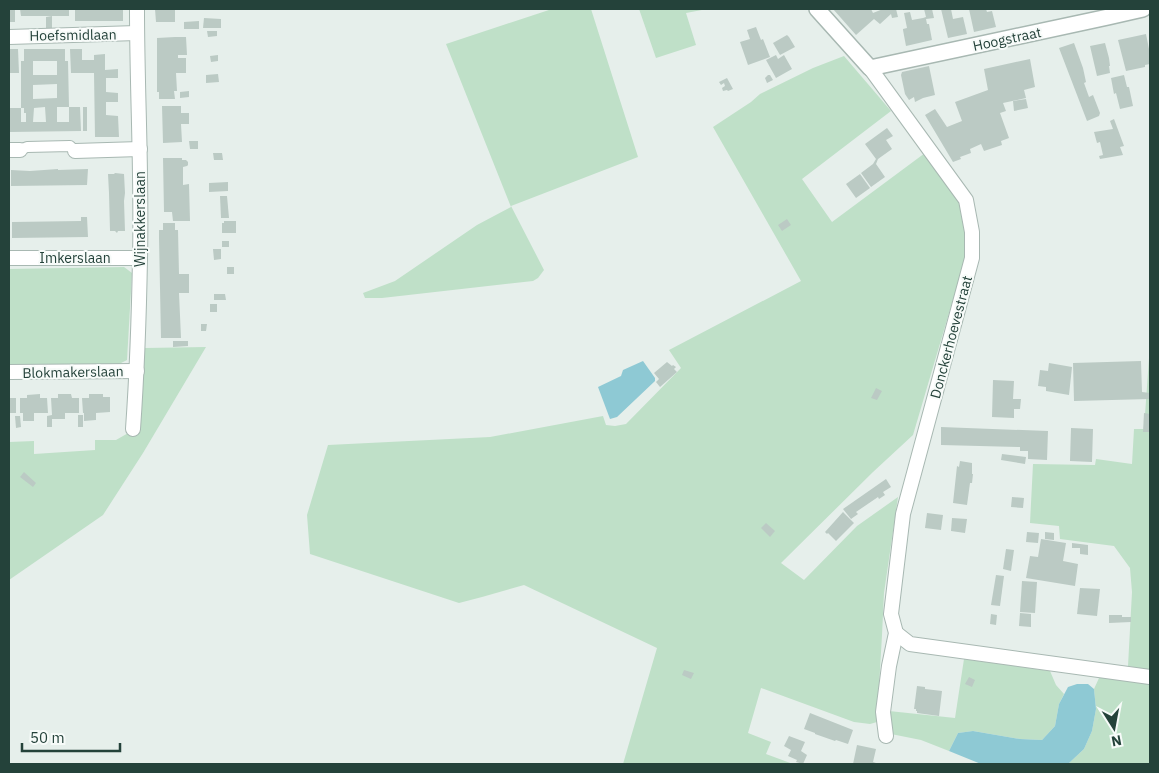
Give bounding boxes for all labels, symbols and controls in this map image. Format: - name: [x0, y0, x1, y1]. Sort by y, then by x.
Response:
- street label: Hoogstraat: [971, 23, 1043, 55]
- street label: Hoefsmidlaan: [29, 25, 117, 45]
- street label: Wijnakkerslaan: [131, 171, 149, 267]
- street label: Imkerslaan: [39, 249, 111, 267]
- street label: Donckerhoevestraat: [926, 273, 976, 400]
- street label: Blokmakerslaan: [22, 362, 124, 382]
- north arrow: [1089, 703, 1139, 753]
- scale bar: [22, 720, 120, 752]
- text: 50 m: [30, 728, 65, 747]
- text: N: [1110, 731, 1123, 751]

